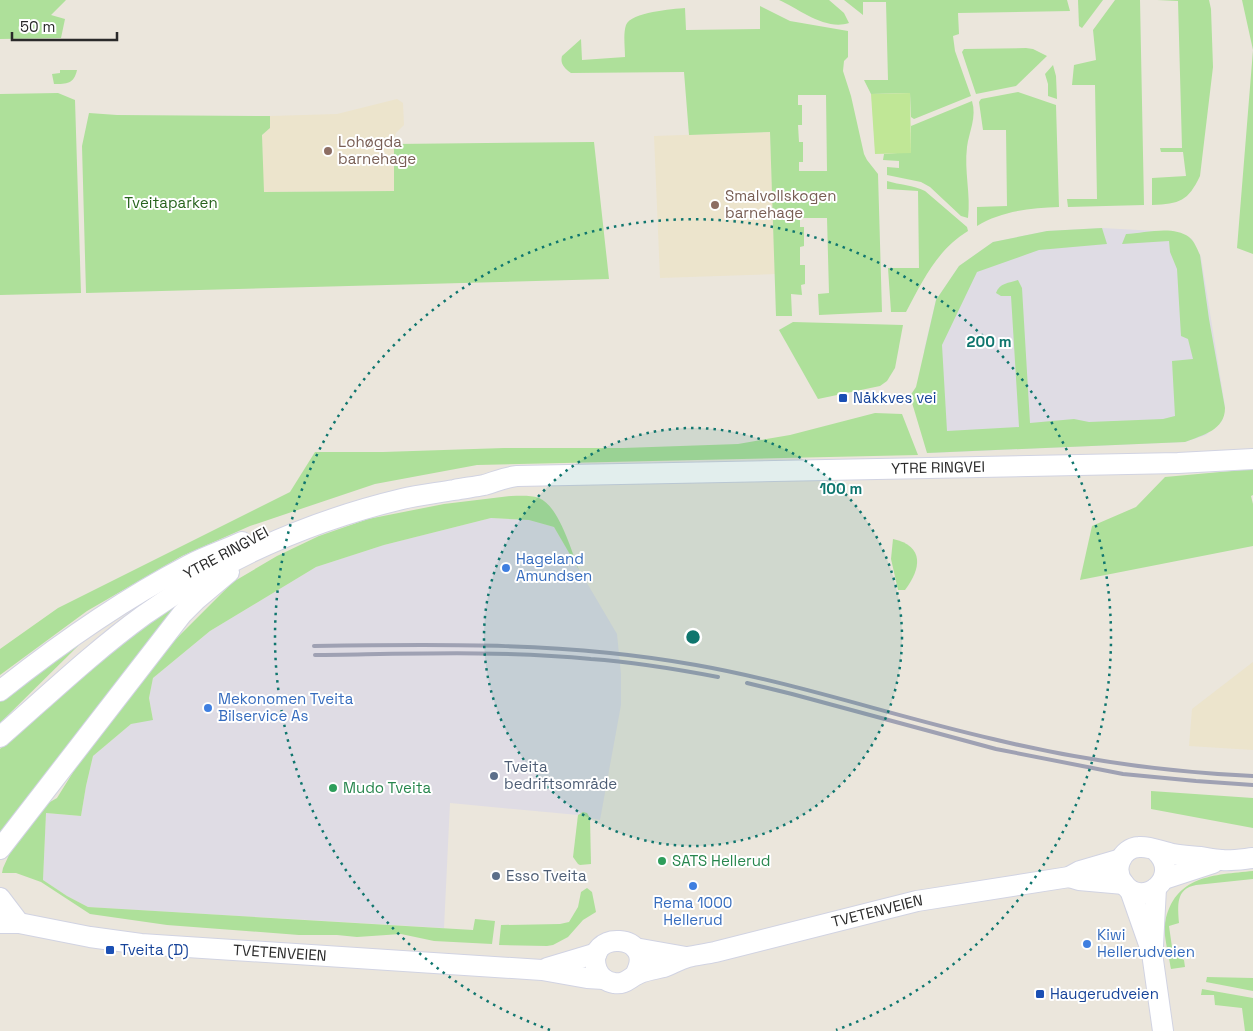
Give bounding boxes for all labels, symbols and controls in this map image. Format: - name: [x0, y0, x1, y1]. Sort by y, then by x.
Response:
- scale bar: [12, 10, 118, 42]
- text: 50 m: [20, 17, 55, 36]
- place label: Lohøgda barnehage: [338, 132, 416, 168]
- marker: Lohøgda barnehage: [322, 145, 334, 157]
- place label: Smalvollskogen barnehage: [725, 186, 836, 222]
- park label: Tveitaparken: [124, 193, 218, 212]
- marker: Smalvollskogen barnehage: [709, 199, 721, 211]
- text: 200 m: [967, 332, 1011, 351]
- place label: Nåkkves vei: [853, 388, 936, 407]
- marker: Nåkkves vei: [837, 392, 849, 404]
- street label: YTRE RINGVEI: [891, 457, 985, 478]
- text: 100 m: [820, 479, 862, 498]
- street label: YTRE RINGVEI: [180, 522, 272, 583]
- place label: Hageland Amundsen: [516, 549, 592, 585]
- marker: Hageland Amundsen: [500, 562, 512, 574]
- centre of rings: [684, 628, 702, 646]
- place label: Mekonomen Tveita Bilservice As: [218, 689, 354, 725]
- marker: Mekonomen Tveita Bilservice As: [202, 702, 214, 714]
- place label: Tveita bedriftsområde: [504, 757, 617, 793]
- marker: Tveita bedriftsområde: [488, 770, 500, 782]
- place label: Mudo Tveita: [343, 778, 432, 797]
- marker: Mudo Tveita: [327, 782, 339, 794]
- place label: SATS Hellerud: [672, 851, 771, 870]
- marker: SATS Hellerud: [656, 855, 668, 867]
- place label: Esso Tveita: [506, 866, 587, 885]
- marker: Esso Tveita: [490, 870, 502, 882]
- marker: Rema 1000 Hellerud: [687, 880, 699, 892]
- street label: TVETENVEIEN: [829, 890, 924, 931]
- place label: Rema 1000 Hellerud: [654, 893, 732, 929]
- place label: Kiwi Hellerudveien: [1097, 925, 1195, 961]
- marker: Kiwi Hellerudveien: [1081, 938, 1093, 950]
- place label: Tveita (D): [120, 940, 189, 960]
- street label: TVETENVEIEN: [233, 940, 327, 965]
- marker: Tveita (D): [104, 944, 116, 956]
- place label: Haugerudveien: [1050, 984, 1159, 1003]
- marker: Haugerudveien: [1034, 988, 1046, 1000]

